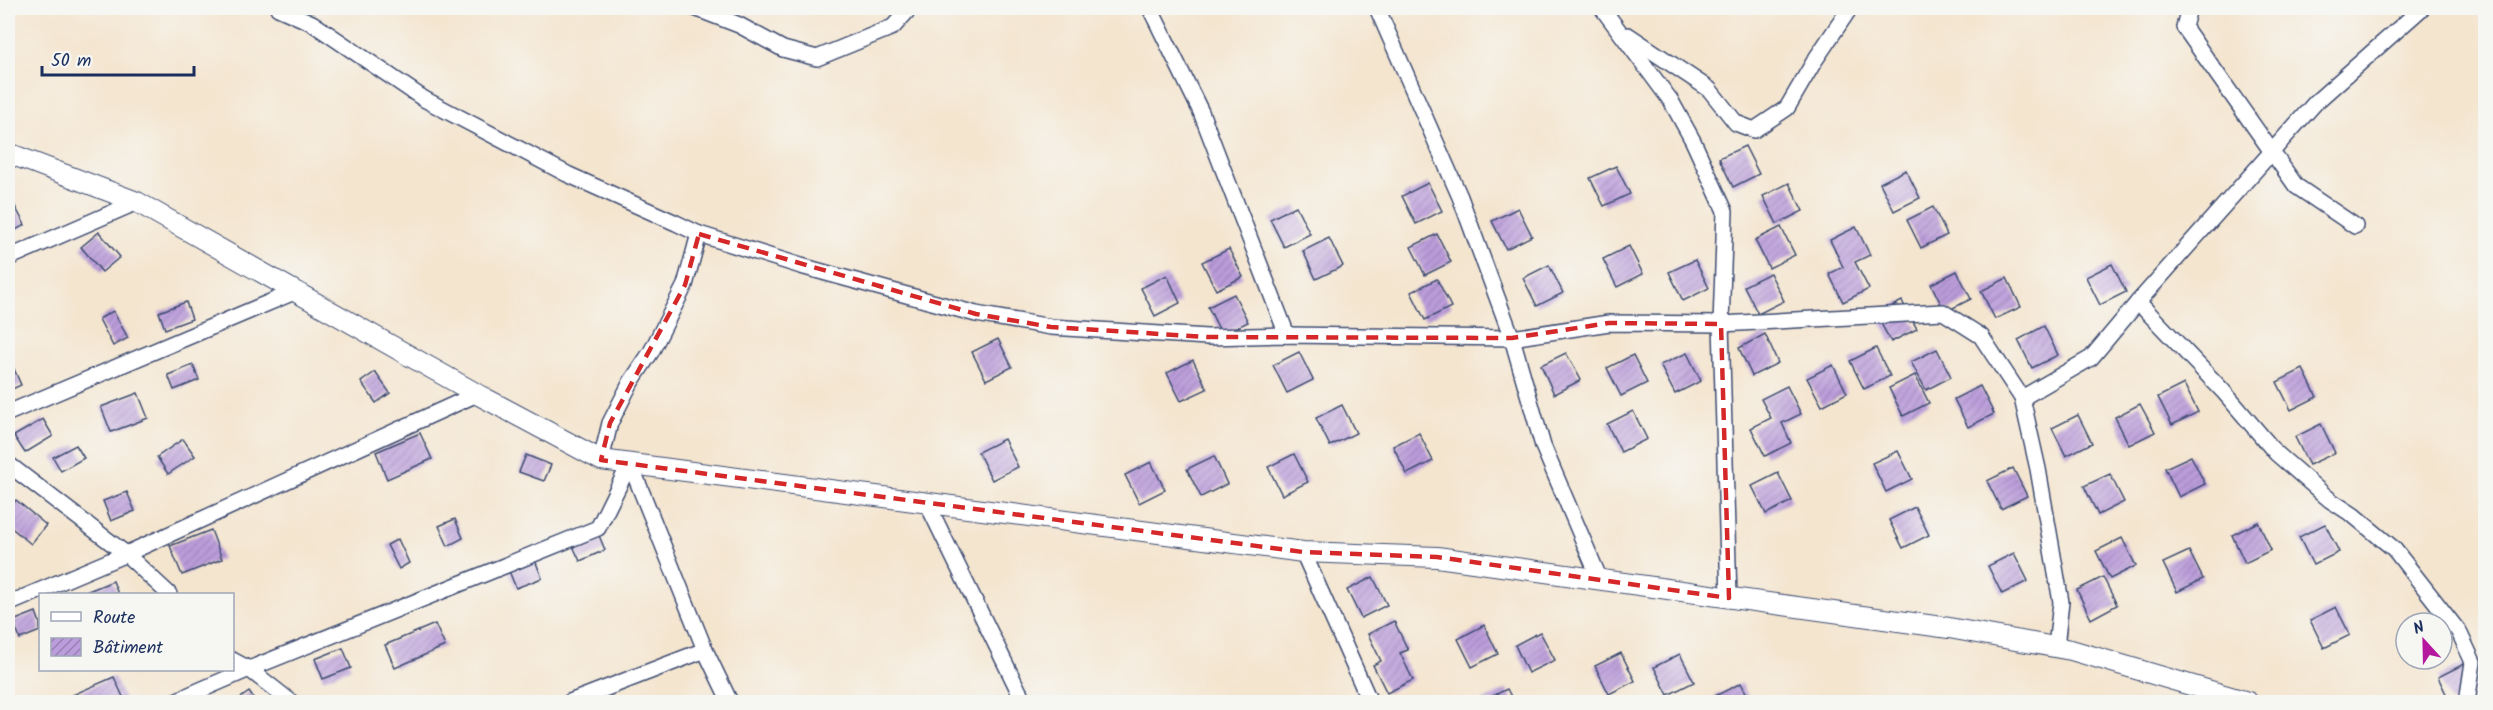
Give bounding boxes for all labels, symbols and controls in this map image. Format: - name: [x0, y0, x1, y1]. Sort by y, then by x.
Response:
- scale bar: [42, 39, 194, 77]
- text: 50 m: [51, 47, 91, 76]
- legend: [39, 593, 234, 671]
- text: Route: [93, 604, 135, 633]
- north arrow: [2394, 611, 2454, 671]
- text: N: [2410, 615, 2428, 642]
- text: Bâtiment: [93, 634, 164, 663]

